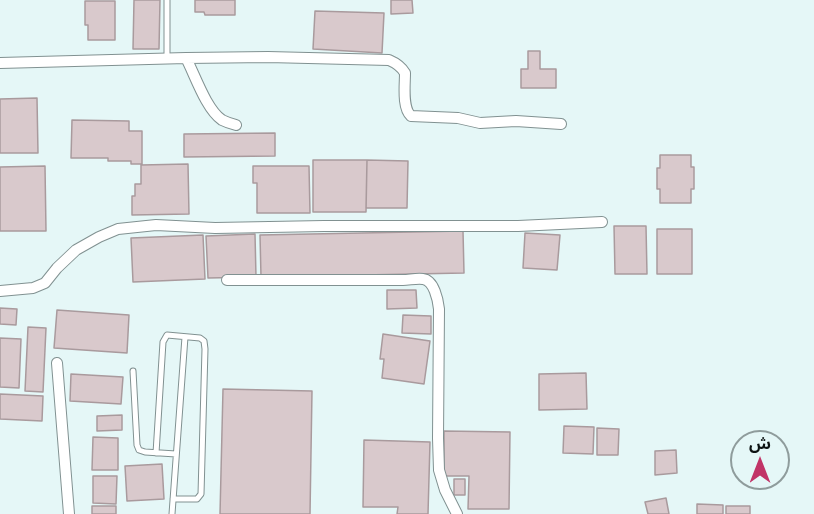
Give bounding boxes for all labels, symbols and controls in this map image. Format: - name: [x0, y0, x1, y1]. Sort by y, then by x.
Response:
- north arrow: [730, 430, 790, 490]
- text: ش: [749, 435, 771, 452]

